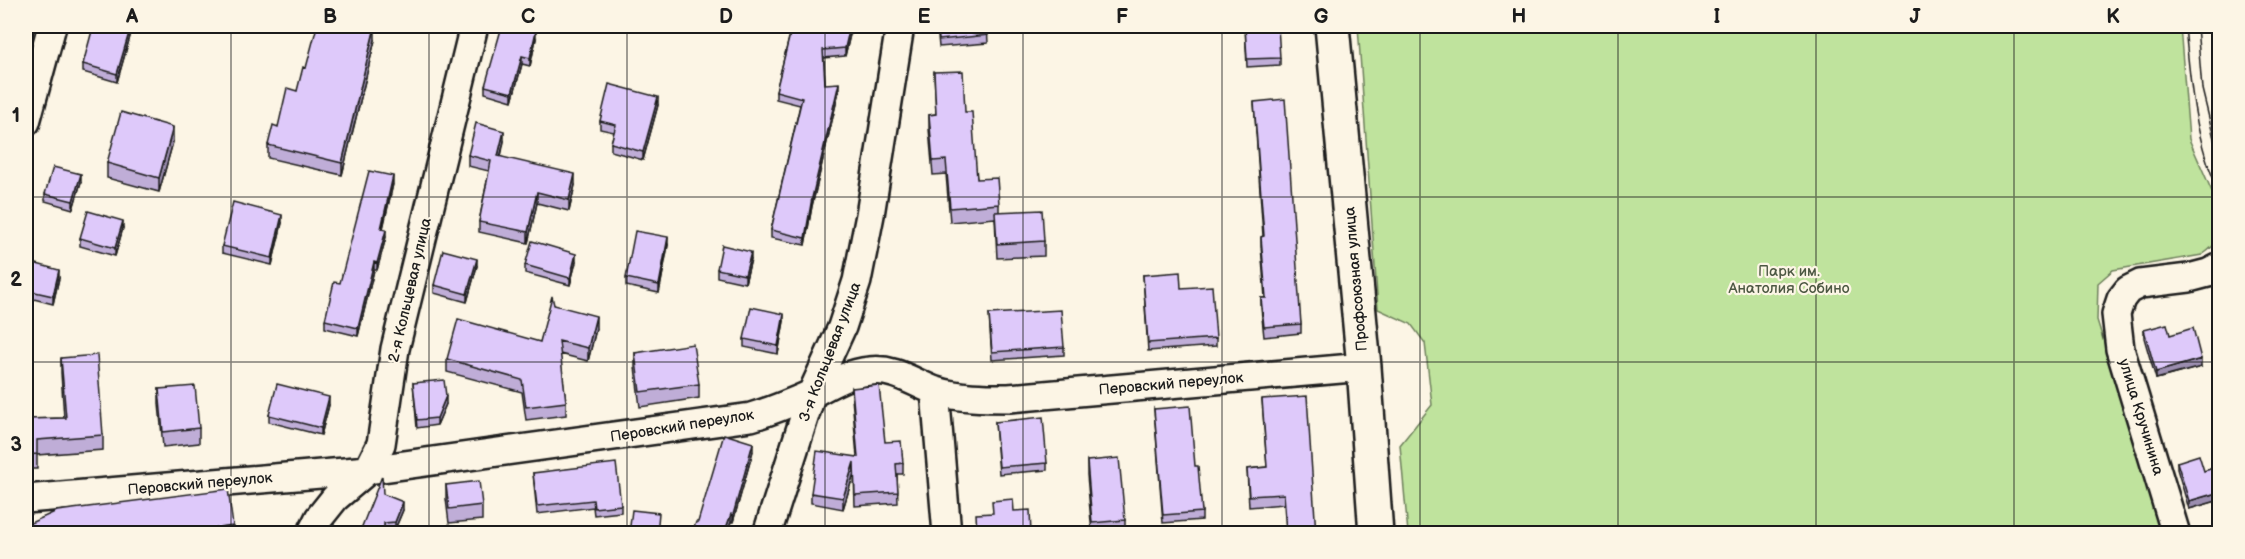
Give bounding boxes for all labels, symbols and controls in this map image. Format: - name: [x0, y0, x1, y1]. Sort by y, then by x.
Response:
- text: A: [125, 5, 139, 29]
- text: B: [323, 5, 337, 29]
- text: C: [521, 5, 535, 29]
- text: D: [719, 5, 733, 29]
- text: E: [918, 5, 931, 29]
- text: F: [1116, 5, 1128, 29]
- text: G: [1314, 5, 1329, 29]
- text: H: [1512, 5, 1526, 29]
- text: I: [1714, 5, 1720, 29]
- text: J: [1910, 5, 1922, 29]
- text: K: [2106, 5, 2120, 29]
- text: 1: [12, 104, 20, 128]
- street label: Профсоюзная улица: [1340, 206, 1372, 352]
- street label: 2-я Кольцевая улица: [384, 216, 436, 364]
- park label: Парк им. Анатолия Собино: [1728, 262, 1850, 298]
- text: 2: [10, 268, 22, 292]
- street label: 3-я Кольцевая улица: [795, 279, 865, 425]
- street label: улица Кручинина: [2114, 356, 2168, 478]
- street label: Перовский переулок: [1098, 368, 1244, 400]
- street label: Перовский переулок: [609, 405, 755, 447]
- text: 3: [10, 433, 22, 457]
- street label: Перовский переулок: [127, 468, 273, 500]

